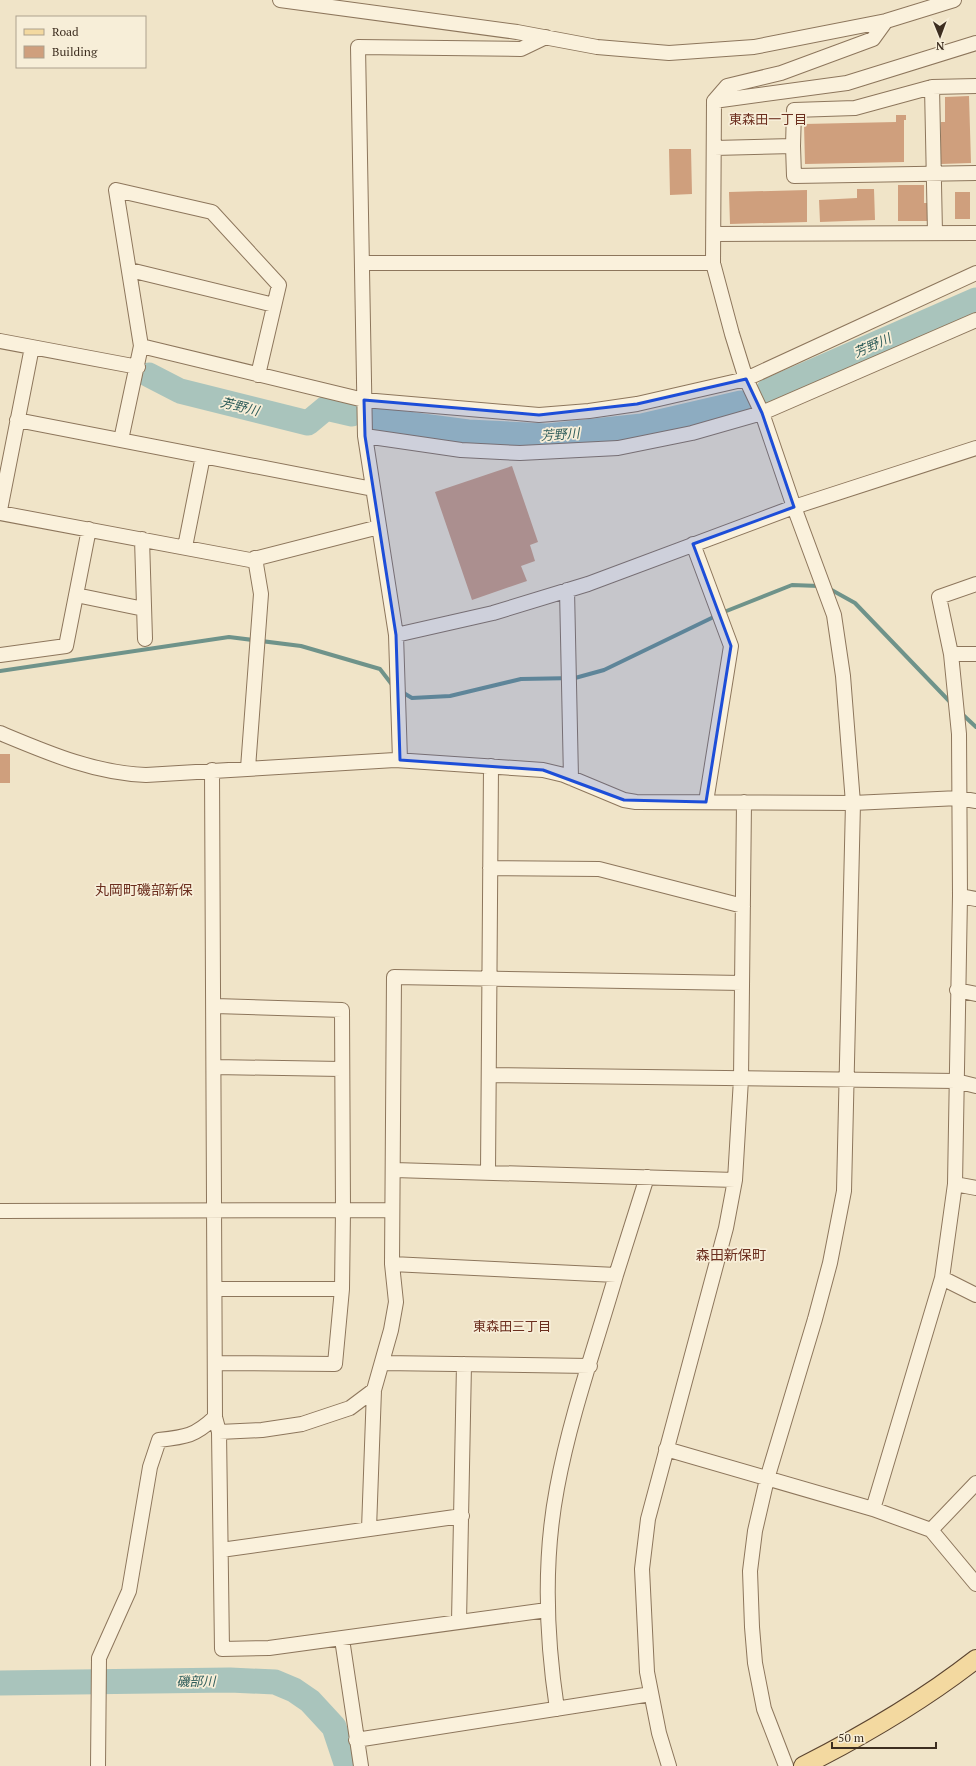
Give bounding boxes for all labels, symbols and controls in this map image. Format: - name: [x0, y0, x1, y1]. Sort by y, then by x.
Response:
- legend: [16, 16, 146, 68]
- north arrow: [920, 16, 960, 56]
- text: Road: [52, 24, 79, 39]
- text: N: [935, 39, 944, 53]
- text: Building: [52, 44, 98, 59]
- district label: 東森田一丁目: [729, 110, 807, 128]
- water label: 芳野川: [851, 328, 895, 361]
- water label: 芳野川: [219, 393, 263, 420]
- water label: 芳野川: [540, 424, 582, 444]
- district label: 丸岡町磯部新保: [95, 880, 193, 899]
- district label: 森田新保町: [696, 1245, 766, 1264]
- district label: 東森田三丁目: [473, 1317, 551, 1335]
- water label: 磯部川: [176, 1672, 218, 1690]
- scale bar: [832, 1724, 936, 1750]
- text: 50 m: [838, 1730, 865, 1745]

